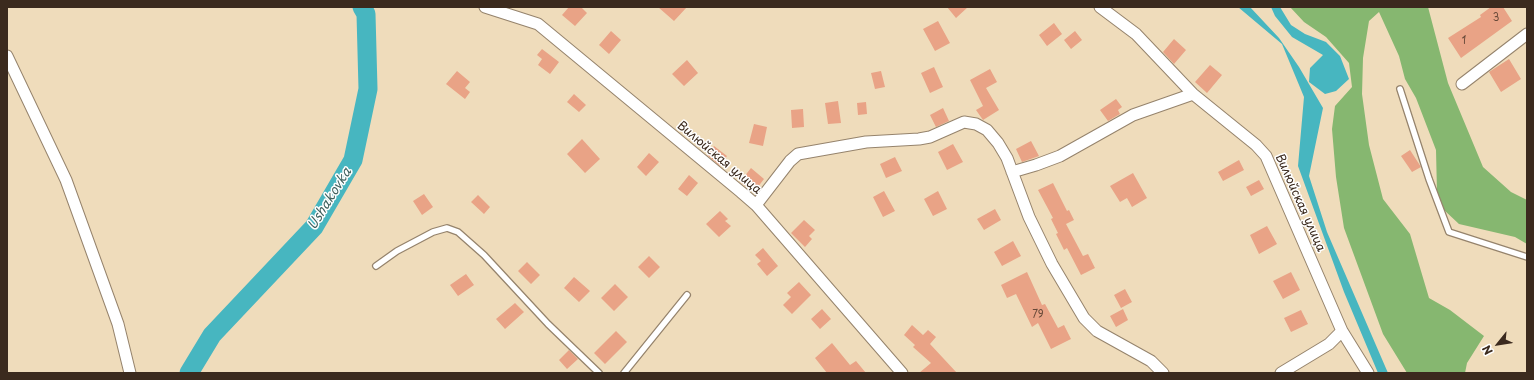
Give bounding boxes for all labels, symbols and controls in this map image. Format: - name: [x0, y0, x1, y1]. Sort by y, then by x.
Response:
- house number: 3: [1493, 12, 1499, 24]
- house number: 1: [1462, 35, 1466, 47]
- street label: Вилюйская улица: [674, 119, 764, 197]
- street label: Вилюйская улица: [1272, 152, 1328, 254]
- water label: Ushakovka: [305, 165, 355, 233]
- house number: 79: [1032, 309, 1044, 321]
- north arrow: [1478, 324, 1518, 364]
- text: N: [1478, 342, 1497, 358]

